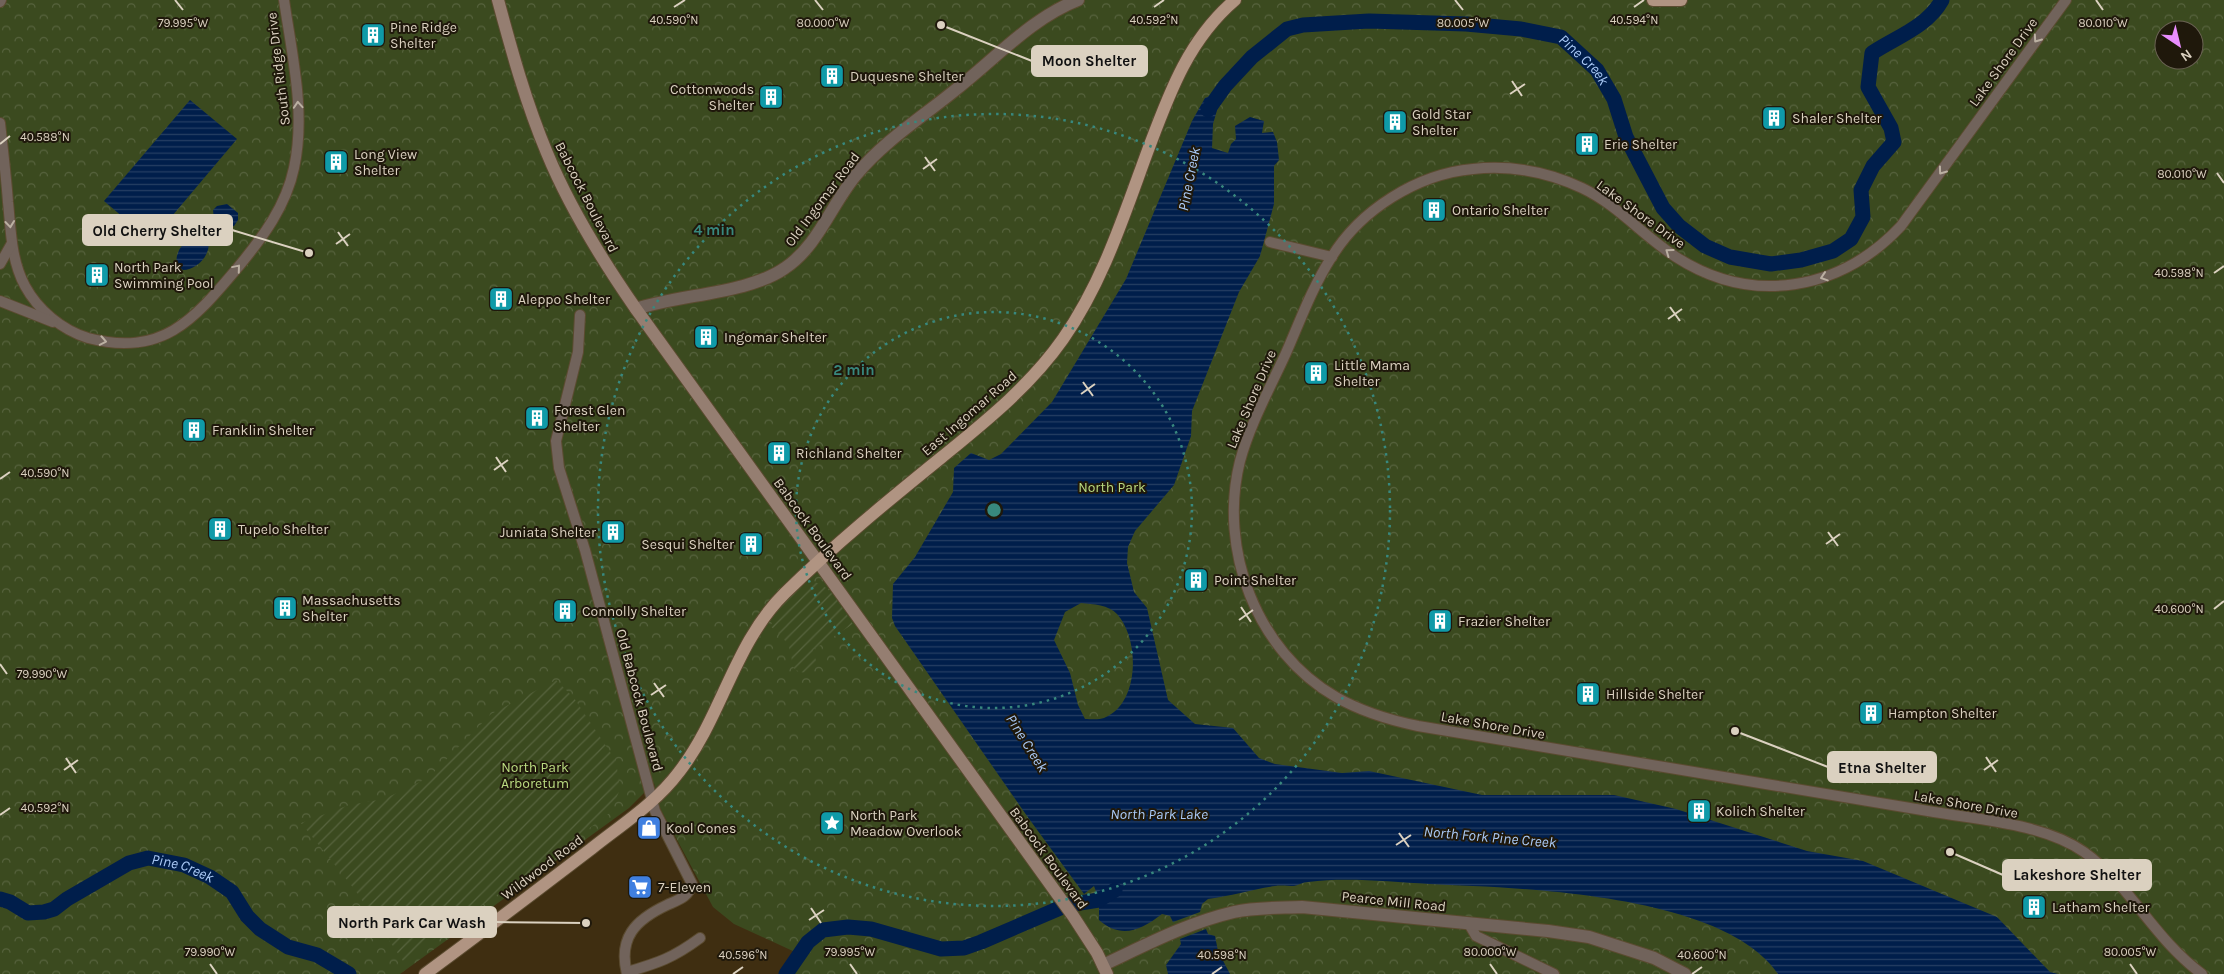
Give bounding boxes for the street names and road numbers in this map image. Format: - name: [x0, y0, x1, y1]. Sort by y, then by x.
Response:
- street label: South Ridge Drive: [263, 11, 294, 126]
- street label: Lake Shore Drive: [1966, 15, 2041, 110]
- street label: Babcock Boulevard: [551, 139, 622, 255]
- street label: Old Ingomar Road: [781, 149, 863, 250]
- street label: Lake Shore Drive: [1593, 177, 1688, 252]
- street label: Lake Shore Drive: [1223, 347, 1280, 451]
- street label: East Ingomar Road: [918, 367, 1021, 459]
- street label: Babcock Boulevard: [770, 475, 855, 584]
- street label: Old Babcock Boulevard: [612, 627, 667, 773]
- street label: Lake Shore Drive: [1439, 708, 1546, 743]
- street label: Lake Shore Drive: [1912, 787, 2019, 822]
- street label: Babcock Boulevard: [1006, 804, 1091, 913]
- street label: Wildwood Road: [498, 831, 587, 904]
- street label: Pearce Mill Road: [1341, 888, 1447, 915]

